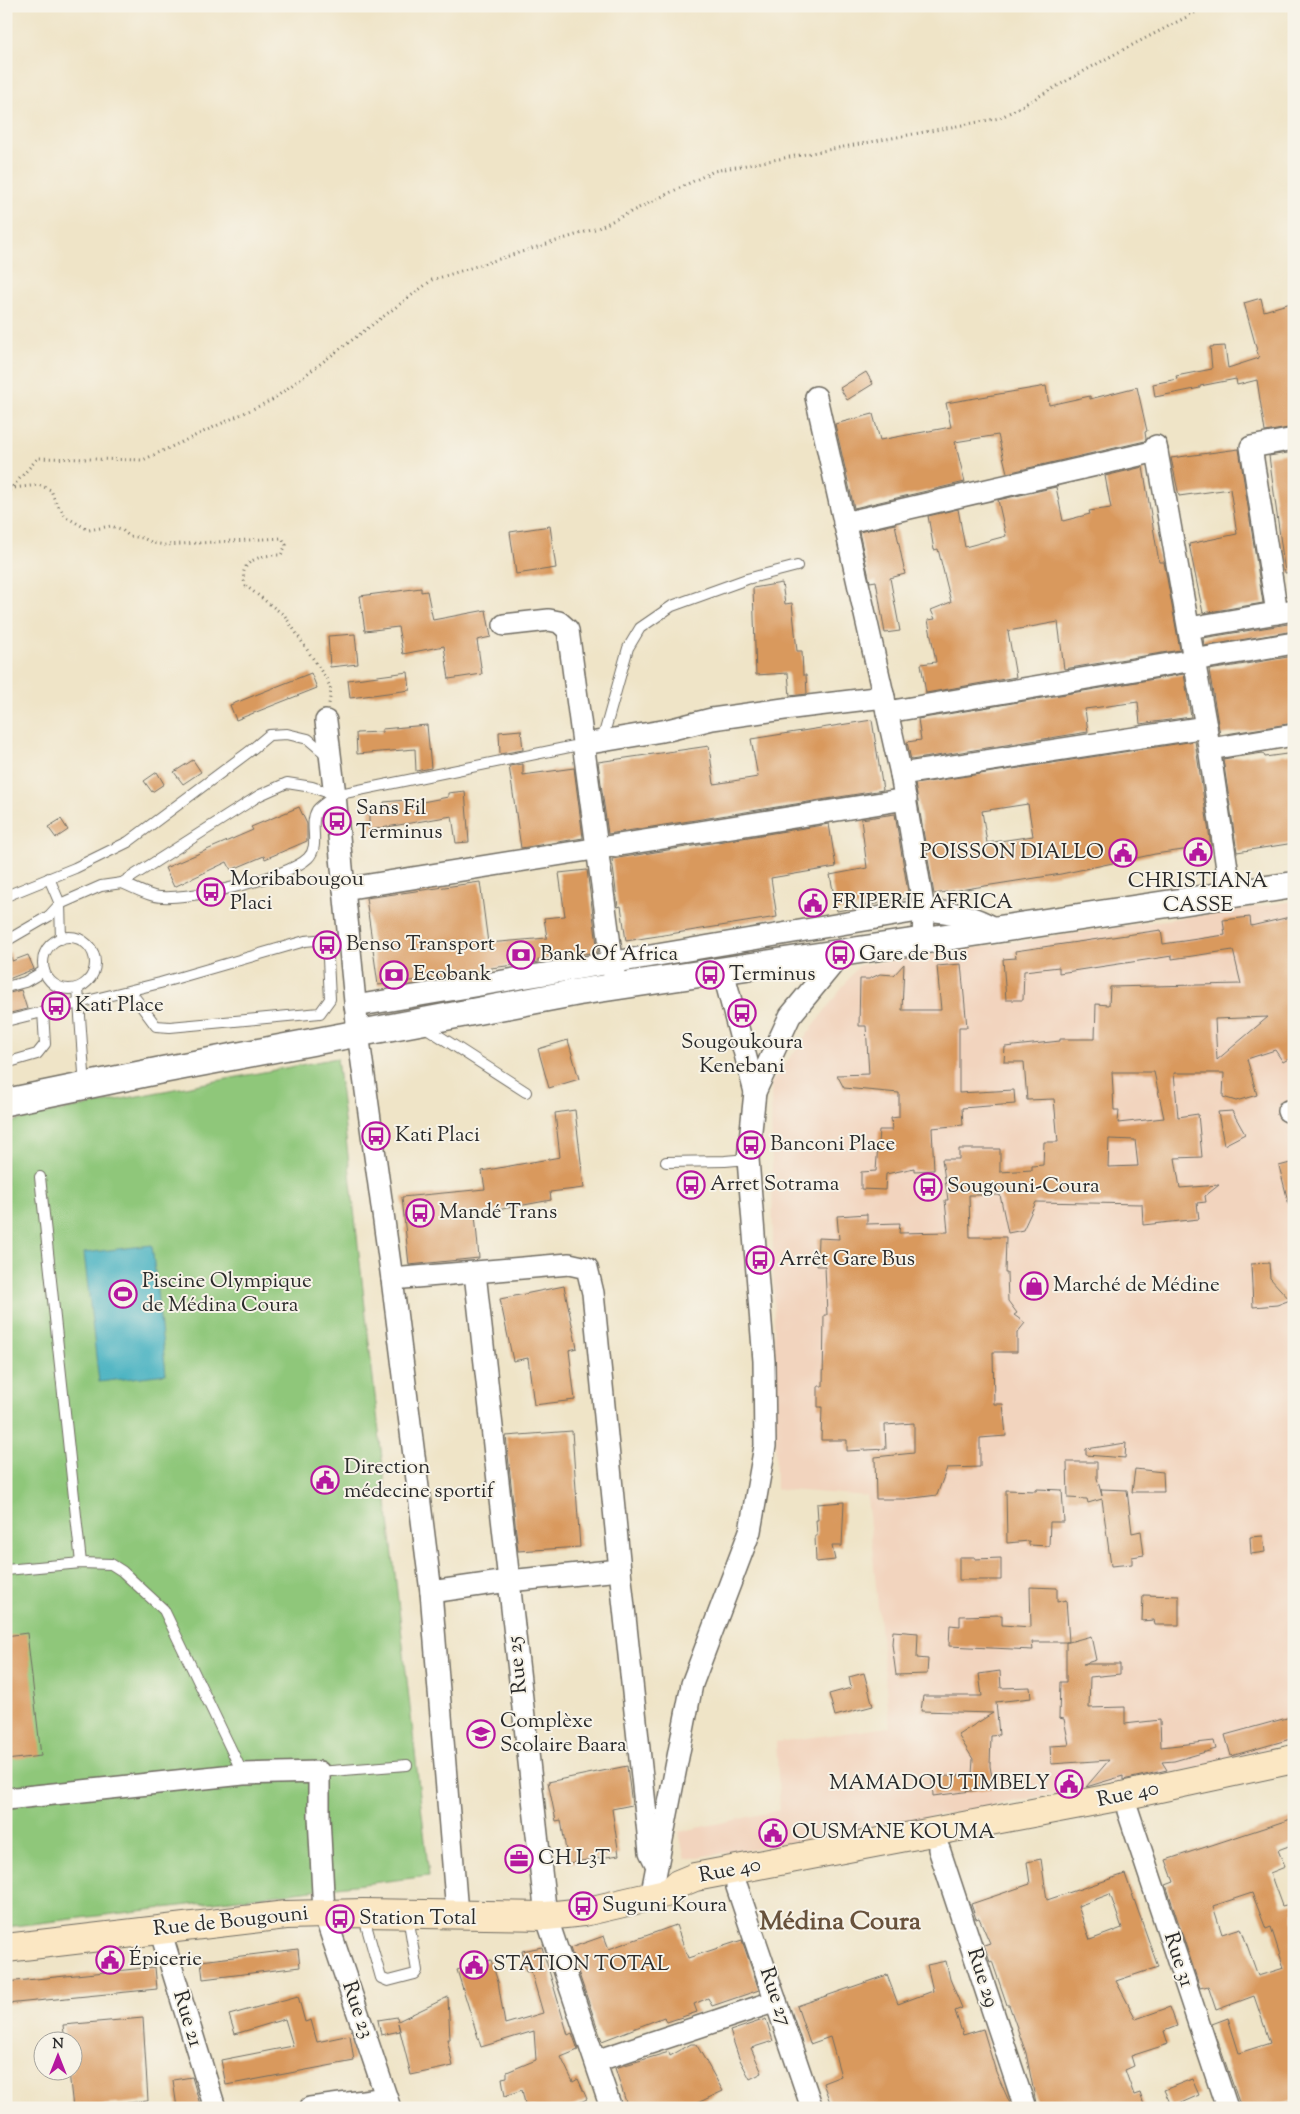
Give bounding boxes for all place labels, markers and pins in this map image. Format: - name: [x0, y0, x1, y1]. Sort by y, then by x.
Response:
- place label: Sans Fil Terminus: [356, 794, 442, 848]
- bus stop icon: Sans Fil Terminus: [322, 806, 352, 836]
- public building icon: CHRISTIANA CASSE: [1183, 837, 1213, 867]
- place label: POISSON DIALLO: [920, 838, 1104, 868]
- public building icon: POISSON DIALLO: [1108, 838, 1138, 868]
- place label: Moribabougou Placi: [230, 865, 364, 919]
- place label: CHRISTIANA CASSE: [1128, 867, 1268, 921]
- bus stop icon: Moribabougou Placi: [196, 877, 226, 907]
- public building icon: FRIPERIE AFRICA: [798, 888, 828, 918]
- place label: FRIPERIE AFRICA: [832, 888, 1013, 918]
- bus stop icon: Benso Transport: [312, 930, 342, 960]
- place label: Benso Transport: [346, 930, 495, 960]
- bank icon: Bank Of Africa: [506, 940, 536, 970]
- place label: Bank Of Africa: [540, 940, 678, 970]
- bus stop icon: Gare de Bus: [825, 940, 855, 970]
- place label: Gare de Bus: [859, 940, 967, 970]
- bank icon: Ecobank: [379, 960, 409, 990]
- place label: Ecobank: [413, 960, 492, 990]
- bus stop icon: Terminus: [695, 960, 725, 990]
- place label: Terminus: [729, 960, 815, 990]
- bus stop icon: Kati Place: [41, 991, 71, 1021]
- place label: Kati Place: [75, 991, 164, 1021]
- bus stop icon: Sougoukoura Kenebani: [727, 998, 757, 1028]
- place label: Sougoukoura Kenebani: [681, 1028, 803, 1082]
- bus stop icon: Kati Placi: [361, 1121, 391, 1151]
- place label: Kati Placi: [395, 1121, 480, 1151]
- bus stop icon: Banconi Place: [736, 1130, 766, 1160]
- place label: Banconi Place: [770, 1130, 895, 1160]
- bus stop icon: Arret Sotrama: [676, 1170, 706, 1200]
- place label: Arret Sotrama: [710, 1170, 840, 1200]
- bus stop icon: Sougouni-Coura: [913, 1172, 943, 1202]
- place label: Sougouni-Coura: [947, 1172, 1100, 1202]
- bus stop icon: Mandé Trans: [405, 1198, 435, 1228]
- place label: Mandé Trans: [439, 1198, 557, 1228]
- bus stop icon: Arrêt Gare Bus: [745, 1245, 775, 1275]
- place label: Arrêt Gare Bus: [779, 1245, 915, 1275]
- place label: Piscine Olympique de Médina Coura: [142, 1267, 312, 1321]
- shop icon: Marché de Médine: [1019, 1271, 1049, 1301]
- place label: Marché de Médine: [1053, 1271, 1220, 1301]
- sports icon: Piscine Olympique de Médina Coura: [108, 1279, 138, 1309]
- place label: Direction médecine sportif: [344, 1453, 496, 1507]
- public building icon: Direction médecine sportif: [310, 1465, 340, 1495]
- place label: Complèxe Scolaire Baara: [500, 1707, 627, 1761]
- school or university icon: Complèxe Scolaire Baara: [466, 1719, 496, 1749]
- place label: MAMADOU TIMBELY: [829, 1769, 1050, 1799]
- public building icon: MAMADOU TIMBELY: [1054, 1769, 1084, 1799]
- public building icon: OUSMANE KOUMA: [758, 1818, 788, 1848]
- place label: OUSMANE KOUMA: [792, 1818, 995, 1848]
- office icon: CH L3T: [504, 1844, 534, 1874]
- place label: CH L3T: [538, 1844, 610, 1874]
- bus stop icon: Suguni Koura: [568, 1891, 598, 1921]
- place label: Suguni Koura: [602, 1891, 728, 1921]
- bus stop icon: Station Total: [325, 1904, 355, 1934]
- place label: Station Total: [359, 1904, 477, 1934]
- public building icon: Épicerie: [95, 1945, 125, 1975]
- place label: Épicerie: [129, 1945, 202, 1975]
- public building icon: STATION TOTAL: [459, 1950, 489, 1980]
- place label: STATION TOTAL: [493, 1950, 670, 1980]

